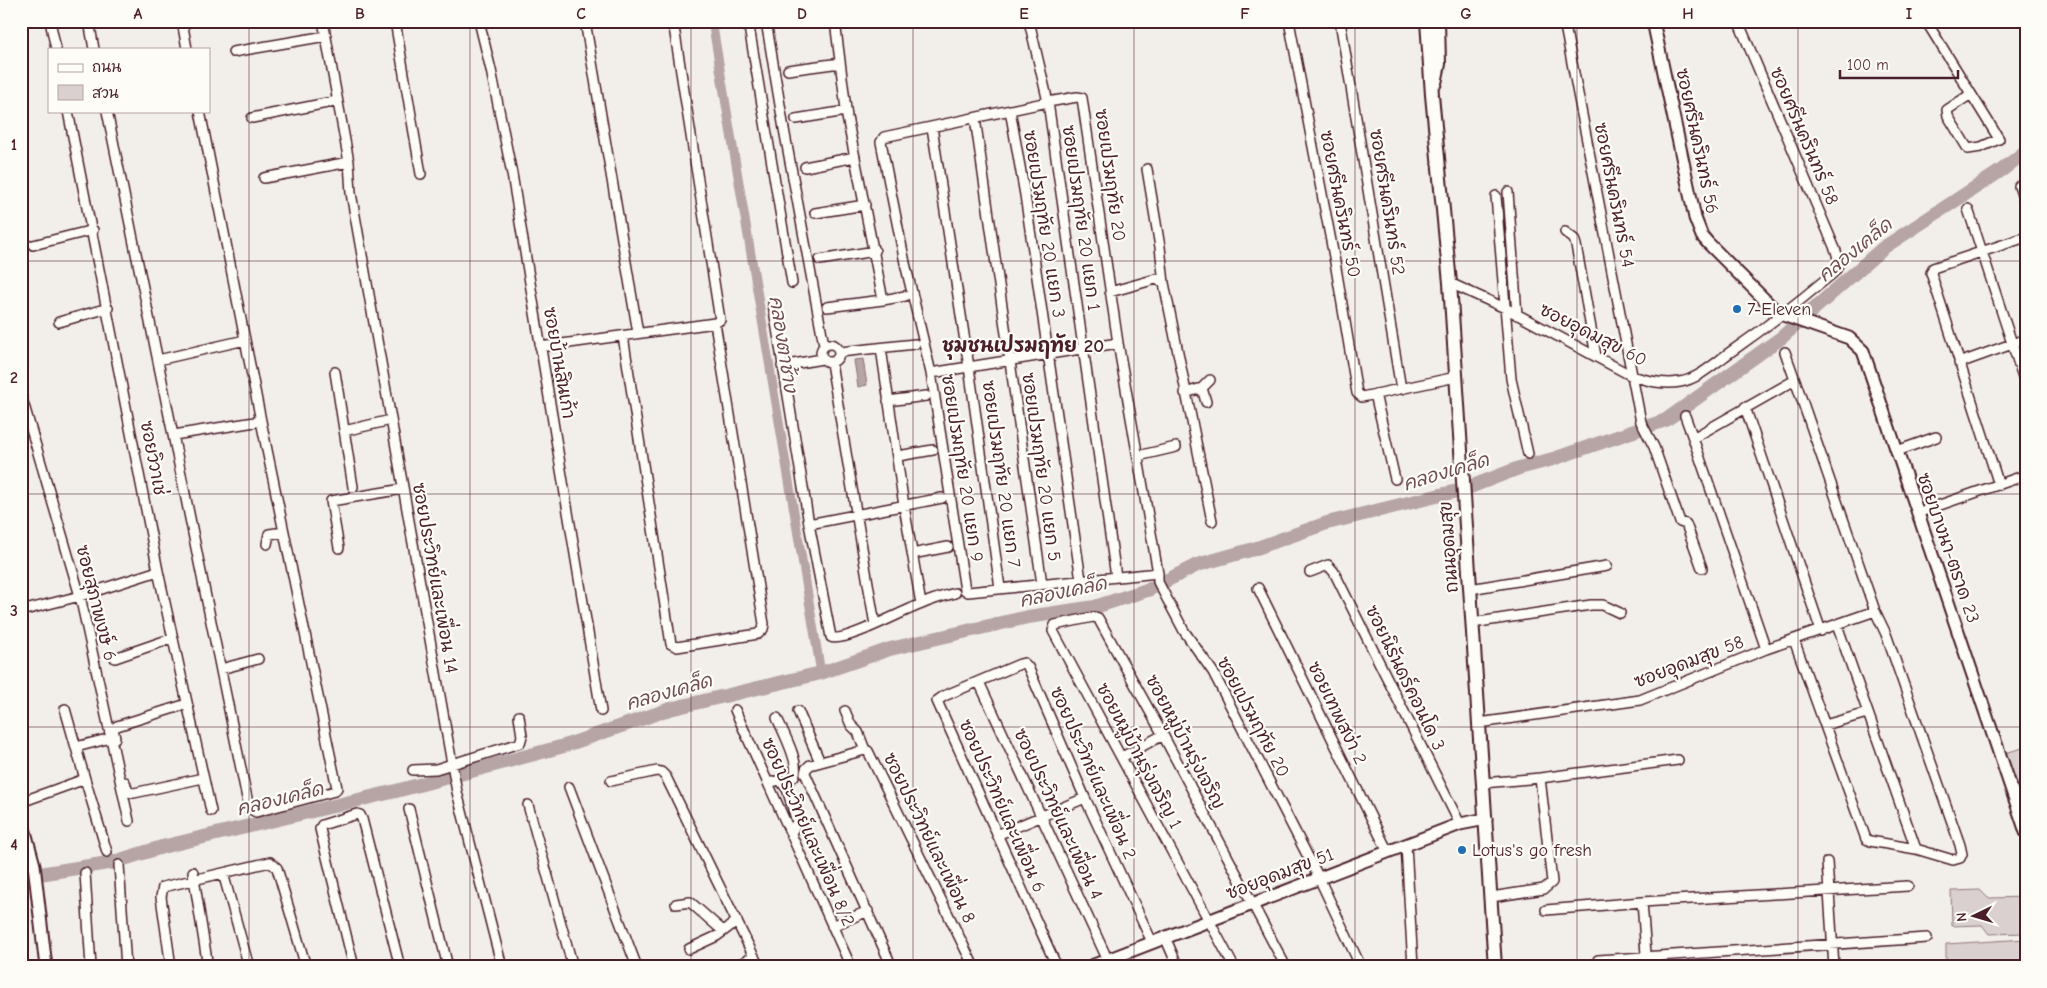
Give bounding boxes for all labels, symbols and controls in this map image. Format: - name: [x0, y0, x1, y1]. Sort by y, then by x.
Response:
- text: A: [134, 5, 143, 23]
- text: B: [355, 5, 365, 23]
- text: C: [576, 5, 586, 23]
- text: D: [797, 5, 807, 23]
- text: E: [1019, 5, 1029, 23]
- text: F: [1240, 5, 1250, 23]
- text: G: [1460, 5, 1472, 23]
- text: H: [1682, 5, 1694, 23]
- text: I: [1906, 5, 1912, 23]
- legend: [48, 48, 210, 112]
- scale bar: [1840, 48, 1957, 80]
- text: 100 m: [1847, 56, 1889, 74]
- text: ถนน: [92, 58, 121, 76]
- street label: ซอยศรีนครินทร์ 58: [1765, 63, 1845, 208]
- street label: ซอยศรีนครินทร์ 56: [1671, 66, 1726, 216]
- text: สวน: [92, 84, 119, 102]
- street label: ซอยเปรมฤทัย 20: [1089, 107, 1131, 243]
- street label: ซอยศรีนครินทร์ 54: [1590, 120, 1641, 269]
- street label: ซอยเปรมฤทัย 20 แยก 1: [1057, 124, 1105, 312]
- street label: ซอยศรีนครินทร์ 52: [1365, 127, 1412, 277]
- street label: ซอยศรีนครินทร์ 50: [1315, 128, 1367, 279]
- street label: ซอยเปรมฤทัย 20 แยก 3: [1018, 129, 1070, 319]
- text: 1: [11, 136, 17, 154]
- water label: คลองเคล็ด: [1812, 211, 1897, 286]
- water label: คลองตาช้าง: [765, 294, 804, 396]
- street label: ซอยอุดมสุข 60: [1535, 299, 1650, 374]
- place label: 7-Eleven: [1747, 299, 1811, 320]
- marker: 7-Eleven: [1731, 303, 1743, 315]
- street label: ซอยบ้านสินเก้า: [539, 305, 581, 420]
- district label: ชุมชนเปรมฤทัย 20: [942, 333, 1104, 360]
- text: 2: [10, 369, 18, 387]
- street label: ซอยเปรมฤทัย 20 แยก 5: [1016, 371, 1066, 563]
- street label: ซอยเปรมฤทัย 20 แยก 9: [936, 372, 988, 564]
- street label: ซอยเปรมฤทัย 20 แยก 7: [976, 379, 1026, 570]
- street label: ซอยวิวาเช่: [135, 419, 172, 497]
- water label: คลองเคล็ด: [1400, 446, 1492, 495]
- street label: ซอยบางนา-ตราด 23: [1912, 470, 1984, 626]
- street label: ซอยประวิทย์และเพื่อน 14: [408, 480, 470, 675]
- street label: ถนนอุดมสุข: [1435, 500, 1466, 594]
- street label: ซอยสุภาพงษ์ 6: [69, 542, 123, 664]
- water label: คลองเคล็ด: [1017, 570, 1109, 612]
- street label: ซอยนิรันดร์คอนโด 3: [1361, 601, 1452, 754]
- text: 3: [10, 602, 18, 620]
- street label: ซอยอุดมสุข 58: [1631, 632, 1748, 695]
- street label: ซอยเปรมฤทัย 20: [1212, 653, 1294, 781]
- street label: ซอยเทพสง่า 2: [1303, 657, 1373, 768]
- water label: คลองเคล็ด: [623, 667, 715, 715]
- street label: ซอยหมู่บ้านรุ่งเจริญ: [1138, 670, 1231, 814]
- street label: ซอยหมู่บ้านรุ่งเจริญ 1: [1089, 679, 1188, 834]
- street label: ซอยประวิทย์และเพื่อน 2: [1045, 680, 1148, 863]
- street label: ซอยประวิทย์และเพื่อน 6: [954, 713, 1057, 896]
- street label: ซอยประวิทย์และเพื่อน 4: [1009, 722, 1114, 903]
- street label: ซอยประวิทย์และเพื่อน 8/2: [757, 731, 866, 929]
- street label: ซอยประวิทย์และเพื่อน 8: [879, 746, 986, 926]
- water label: คลองเคล็ด: [234, 775, 326, 820]
- text: 4: [10, 836, 18, 854]
- place label: Lotus's go fresh: [1472, 840, 1592, 861]
- street label: ซอยอุดมสุข 51: [1223, 844, 1338, 907]
- marker: Lotus's go fresh: [1456, 844, 1468, 856]
- north arrow: [1950, 890, 2000, 940]
- text: N: [1953, 912, 1970, 922]

